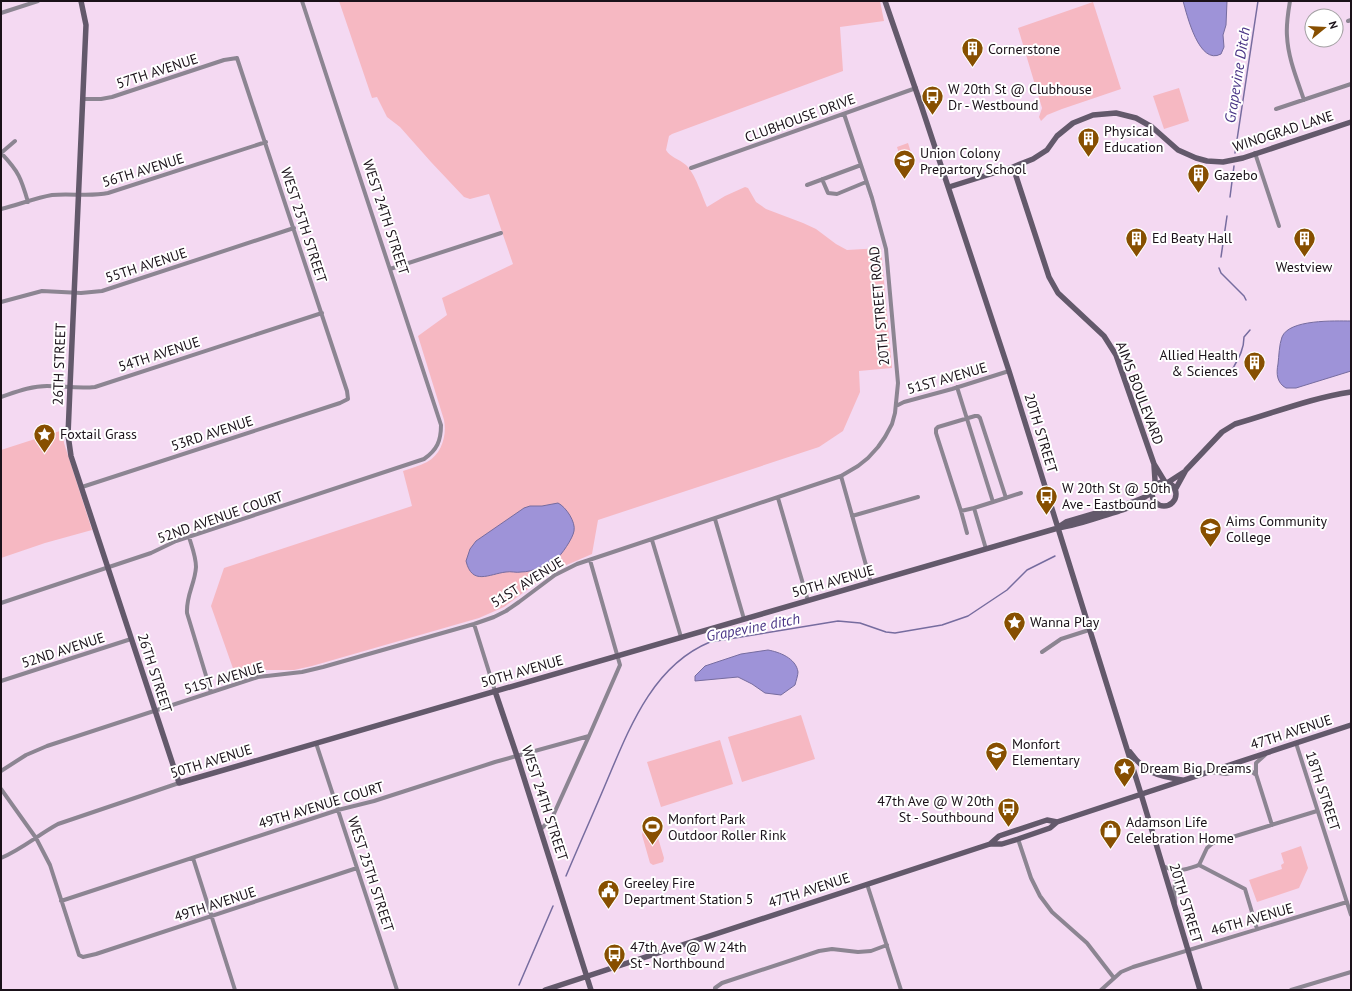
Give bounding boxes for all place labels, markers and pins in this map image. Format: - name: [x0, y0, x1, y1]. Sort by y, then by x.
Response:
- building icon: Cornerstone: [959, 36, 985, 69]
- place label: Cornerstone: [988, 40, 1060, 58]
- place label: W 20th St @ Clubhouse Dr - Westbound: [948, 80, 1092, 114]
- bus stop icon: W 20th St @ Clubhouse Dr - Westbound: [920, 84, 946, 117]
- place label: Physical Education: [1104, 122, 1164, 156]
- building icon: Physical Education: [1076, 126, 1102, 159]
- place label: Union Colony Prepartory School: [920, 144, 1026, 178]
- school or university icon: Union Colony Prepartory School: [891, 148, 917, 181]
- building icon: Gazebo: [1185, 162, 1211, 195]
- place label: Gazebo: [1214, 166, 1258, 184]
- building icon: Ed Beaty Hall: [1124, 225, 1150, 258]
- building icon: Westview: [1291, 226, 1317, 259]
- place label: Ed Beaty Hall: [1152, 229, 1232, 247]
- place label: Westview: [1276, 258, 1333, 276]
- place label: Allied Health & Sciences: [1160, 346, 1238, 380]
- building icon: Allied Health & Sciences: [1241, 350, 1267, 383]
- place icon: Foxtail Grass: [32, 421, 58, 454]
- place label: Foxtail Grass: [60, 425, 137, 443]
- place label: W 20th St @ 50th Ave - Eastbound: [1062, 479, 1171, 513]
- bus stop icon: W 20th St @ 50th Ave - Eastbound: [1033, 483, 1059, 516]
- place label: Aims Community College: [1226, 512, 1327, 546]
- school or university icon: Aims Community College: [1198, 516, 1224, 549]
- place icon: Wanna Play: [1001, 609, 1027, 642]
- place label: Wanna Play: [1030, 613, 1100, 631]
- place label: Monfort Elementary: [1012, 735, 1080, 769]
- school or university icon: Monfort Elementary: [983, 739, 1009, 772]
- place icon: Dream Big Dreams: [1111, 755, 1137, 788]
- place label: Dream Big Dreams: [1140, 759, 1252, 777]
- place label: 47th Ave @ W 20th St - Southbound: [877, 792, 994, 826]
- bus stop icon: 47th Ave @ W 20th St - Southbound: [996, 796, 1022, 829]
- place label: Monfort Park Outdoor Roller Rink: [668, 810, 787, 844]
- place label: Adamson Life Celebration Home: [1126, 813, 1234, 847]
- sports icon: Monfort Park Outdoor Roller Rink: [640, 814, 666, 847]
- shop icon: Adamson Life Celebration Home: [1097, 817, 1123, 850]
- place label: Greeley Fire Department Station 5: [624, 874, 754, 908]
- public building icon: Greeley Fire Department Station 5: [596, 878, 622, 911]
- place label: 47th Ave @ W 24th St - Northbound: [630, 938, 747, 972]
- bus stop icon: 47th Ave @ W 24th St - Northbound: [602, 942, 628, 975]

